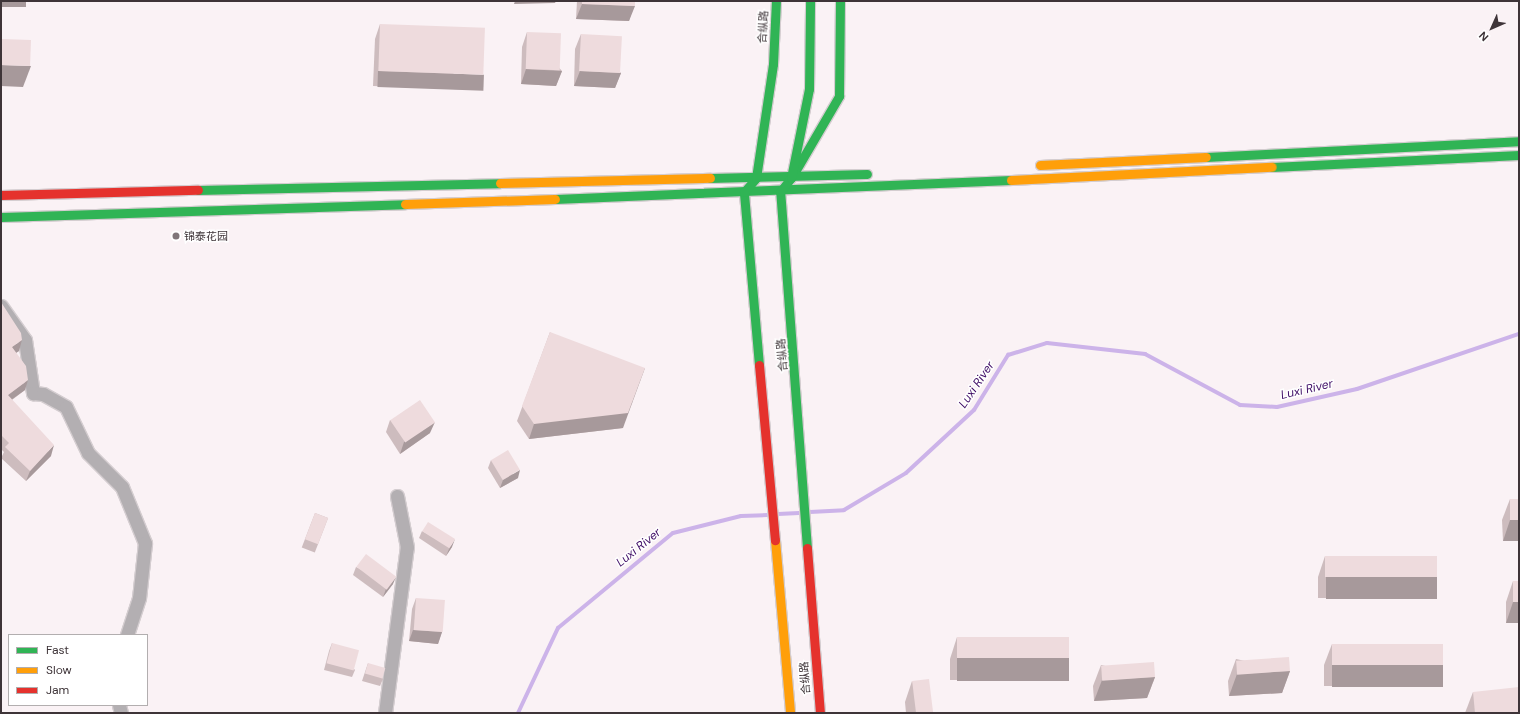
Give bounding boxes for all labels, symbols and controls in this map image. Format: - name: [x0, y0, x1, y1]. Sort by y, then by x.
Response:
- north arrow: [1472, 8, 1512, 48]
- street label: 合纵路: [756, 10, 770, 44]
- text: N: [1476, 29, 1491, 44]
- place label: 锦泰花园: [184, 229, 228, 243]
- marker: 锦泰花园: [171, 231, 181, 241]
- street label: 合纵路: [774, 338, 790, 372]
- water label: Luxi River: [956, 359, 998, 411]
- water label: Luxi River: [1280, 377, 1334, 403]
- water label: Luxi River: [614, 526, 664, 570]
- legend: [8, 634, 148, 706]
- text: Fast: [46, 642, 69, 658]
- street label: 合纵路: [797, 661, 813, 695]
- text: Slow: [46, 662, 72, 678]
- text: Jam: [46, 682, 69, 698]

